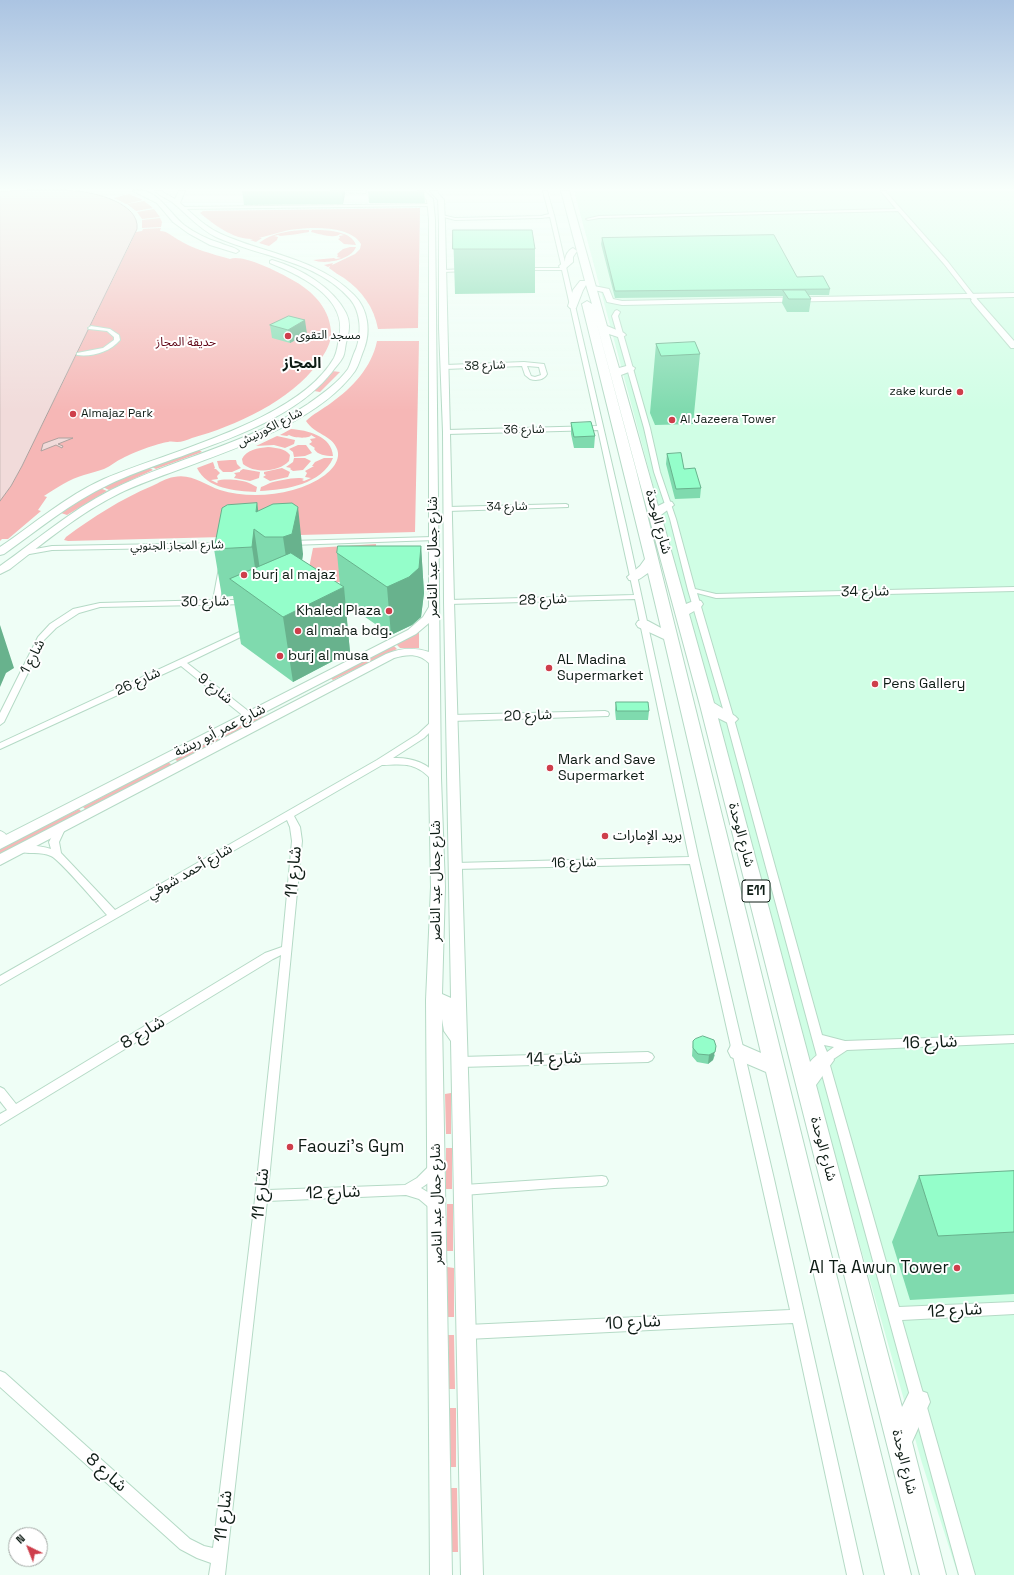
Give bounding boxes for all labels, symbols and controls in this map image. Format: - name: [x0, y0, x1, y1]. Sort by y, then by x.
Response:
- place label: مسجد التقوى: [296, 329, 361, 343]
- marker: مسجد التقوى: [283, 331, 293, 341]
- park label: حديقة المجاز: [156, 336, 216, 350]
- district label: المجاز: [283, 355, 321, 373]
- street label: شارع 38: [464, 358, 506, 374]
- place label: zake kurde: [890, 385, 952, 399]
- marker: zake kurde: [955, 387, 965, 397]
- street label: شارع الكورنيش: [235, 405, 305, 451]
- place label: Almajaz Park: [81, 407, 153, 421]
- marker: Almajaz Park: [68, 409, 78, 419]
- place label: Al Jazeera Tower: [680, 413, 776, 427]
- marker: Al Jazeera Tower: [667, 415, 677, 425]
- street label: شارع 36: [503, 422, 545, 438]
- street label: شارع الوحدة: [641, 488, 675, 556]
- street label: شارع جمال عبد الناصر: [425, 496, 441, 618]
- street label: شارع 34: [486, 499, 528, 515]
- street label: شارع المجاز الجنوبي: [130, 538, 224, 554]
- place label: burj al majaz: [252, 567, 336, 583]
- marker: burj al majaz: [239, 570, 249, 580]
- street label: شارع 34: [841, 583, 889, 601]
- street label: شارع 28: [519, 591, 567, 609]
- street label: شارع 30: [181, 593, 229, 611]
- place label: Khaled Plaza: [296, 603, 381, 619]
- marker: Khaled Plaza: [384, 606, 394, 616]
- place label: al maha bdg.: [306, 623, 392, 639]
- marker: al maha bdg.: [293, 626, 303, 636]
- street label: شارع 1: [17, 637, 49, 677]
- place label: burj al musa: [288, 648, 369, 664]
- marker: burj al musa: [275, 651, 285, 661]
- place label: AL Madina Supermarket: [557, 652, 644, 684]
- marker: AL Madina Supermarket: [544, 663, 554, 673]
- street label: شارع 26: [113, 664, 163, 700]
- street label: شارع 9: [194, 670, 236, 708]
- place label: Pens Gallery: [883, 676, 965, 692]
- marker: Pens Gallery: [870, 679, 880, 689]
- street label: شارع عمر أبو ريشة: [172, 701, 268, 761]
- street label: شارع 20: [504, 707, 552, 725]
- place label: Mark and Save Supermarket: [558, 752, 656, 784]
- marker: Mark and Save Supermarket: [545, 763, 555, 773]
- street label: شارع الوحدة: [724, 801, 758, 869]
- street label: شارع جمال عبد الناصر: [428, 820, 444, 942]
- place label: بريد الإمارات: [613, 828, 682, 844]
- marker: بريد الإمارات: [600, 831, 610, 841]
- street label: شارع أحمد شوقي: [144, 841, 236, 903]
- street label: شارع 11: [282, 845, 306, 899]
- street label: شارع 16: [551, 854, 597, 872]
- road number: E11: [742, 880, 770, 902]
- street label: شارع 8: [117, 1012, 169, 1054]
- street label: شارع 16: [902, 1032, 958, 1054]
- street label: شارع 14: [526, 1048, 582, 1070]
- street label: شارع الوحدة: [806, 1115, 840, 1183]
- place label: Faouzi's Gym: [298, 1137, 404, 1157]
- marker: Faouzi's Gym: [285, 1142, 295, 1152]
- street label: شارع جمال عبد الناصر: [428, 1143, 446, 1265]
- street label: شارع 11: [248, 1167, 274, 1221]
- street label: شارع 12: [305, 1182, 361, 1204]
- place label: Al Ta Awun Tower: [809, 1258, 949, 1278]
- marker: Al Ta Awun Tower: [952, 1263, 962, 1273]
- street label: شارع 12: [927, 1299, 983, 1323]
- street label: شارع 10: [605, 1311, 661, 1335]
- street label: شارع الوحدة: [888, 1428, 920, 1496]
- street label: شارع 8: [81, 1449, 131, 1497]
- street label: شارع 11: [211, 1489, 237, 1543]
- north arrow: [8, 1527, 48, 1567]
- text: N: [13, 1531, 28, 1547]

